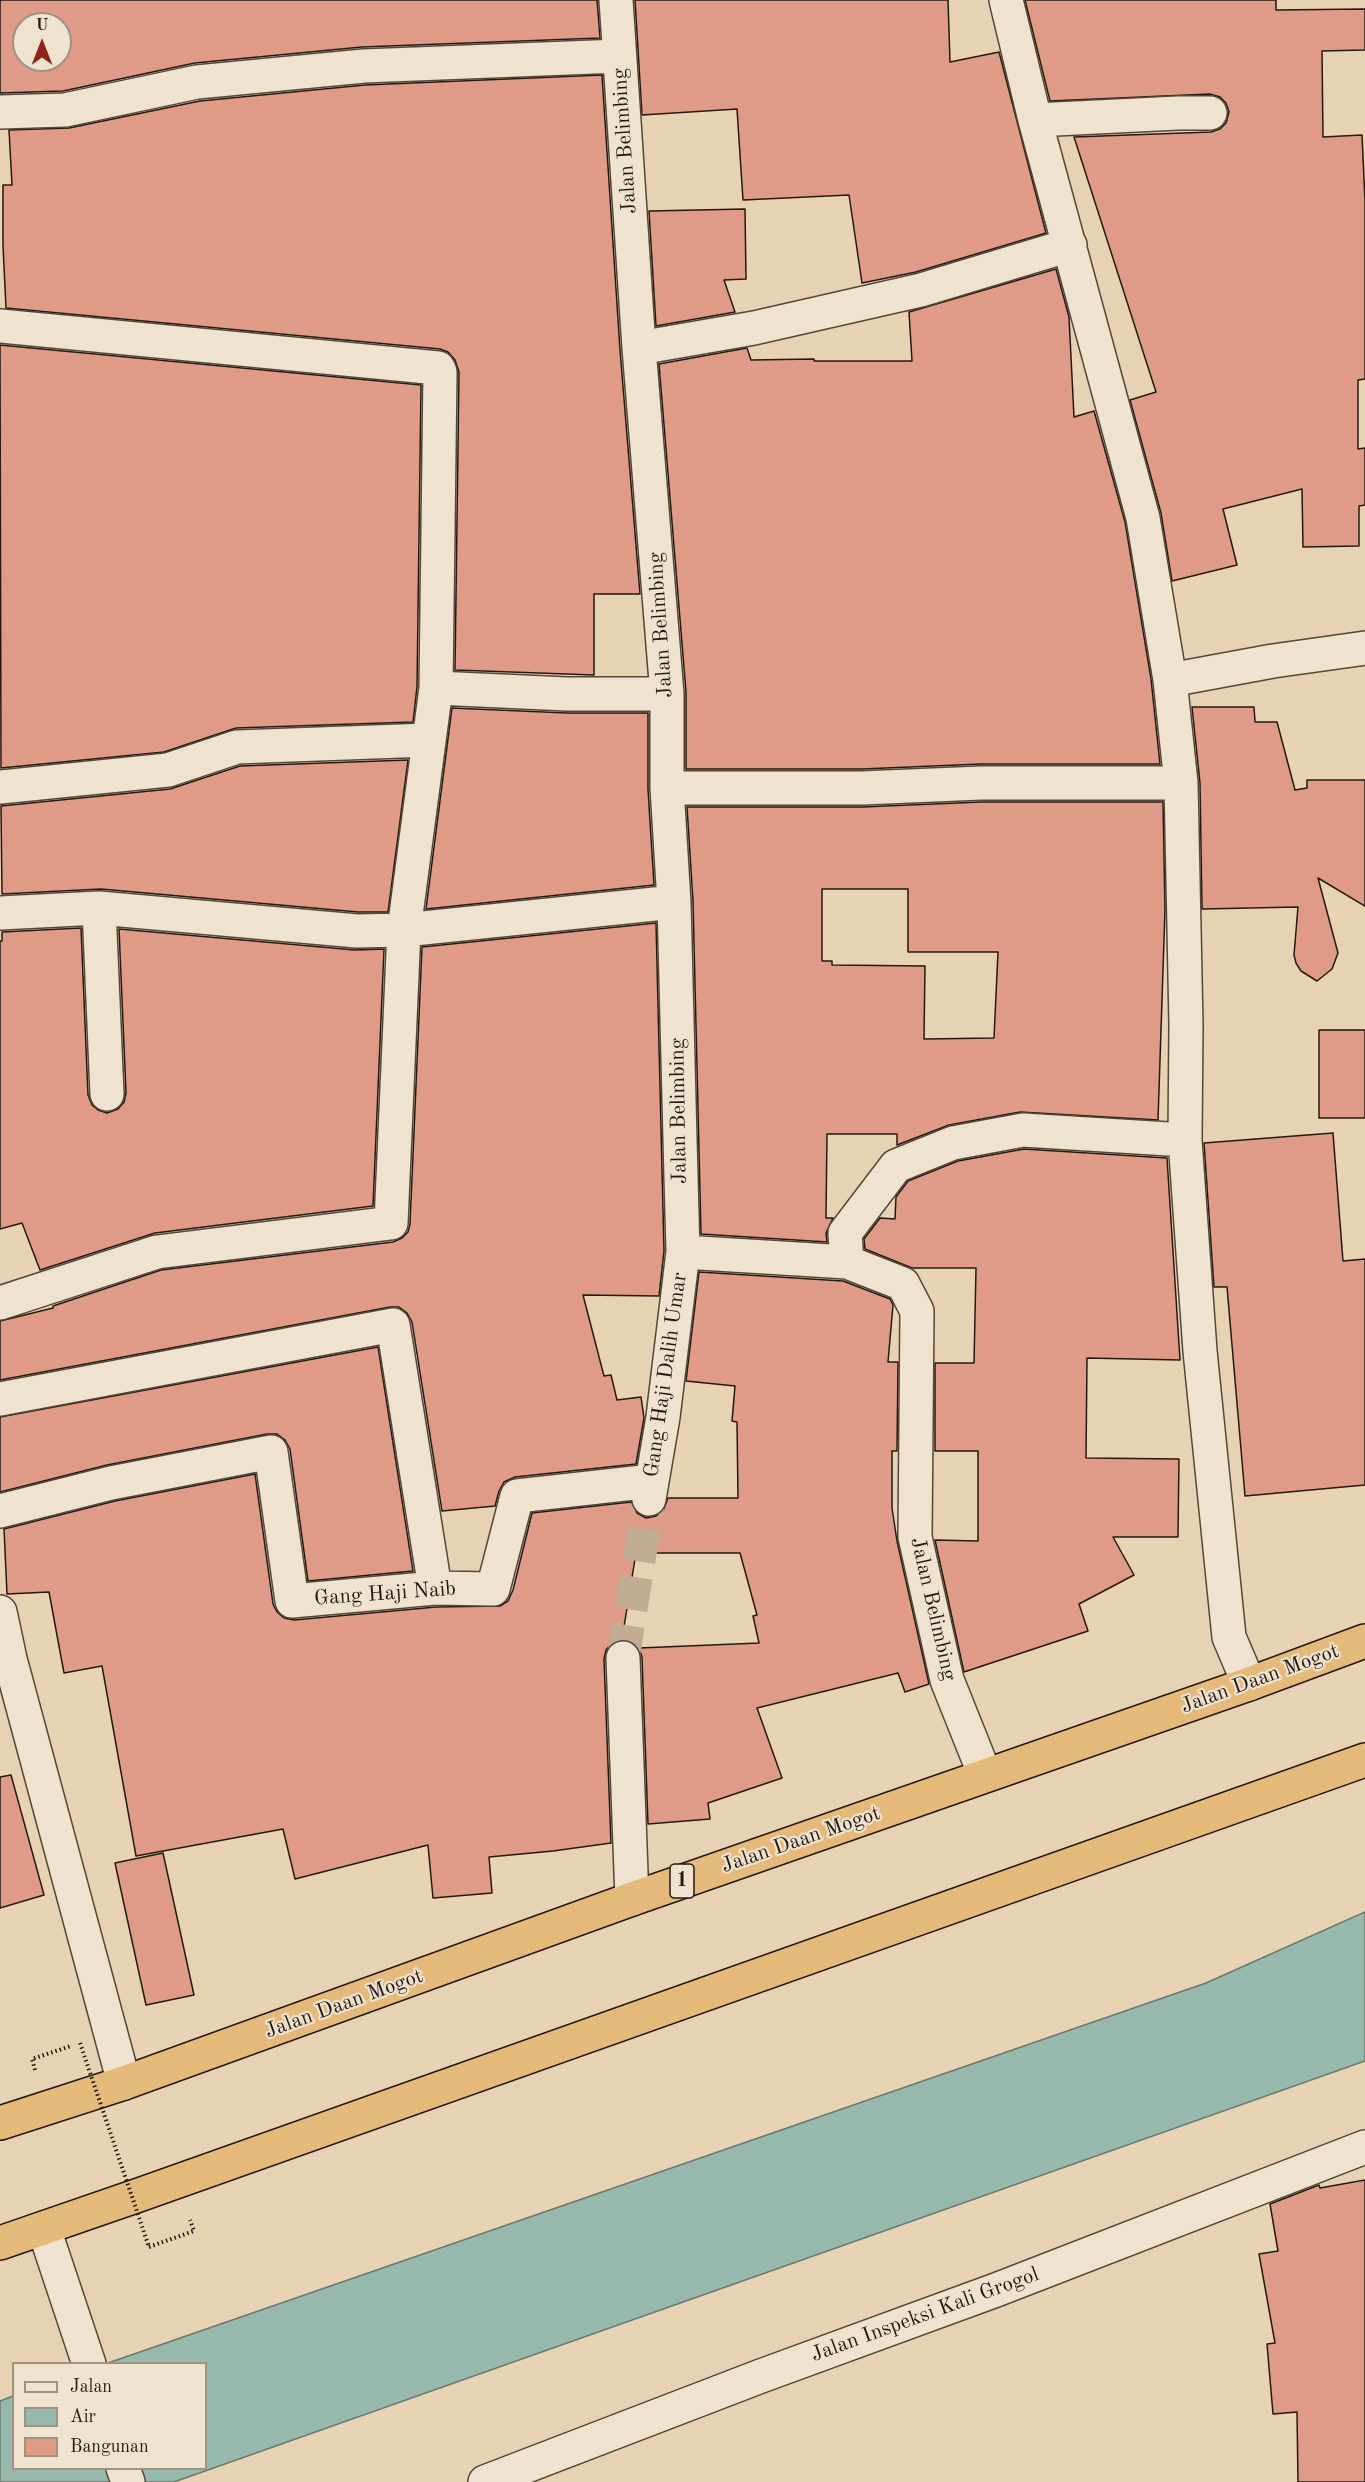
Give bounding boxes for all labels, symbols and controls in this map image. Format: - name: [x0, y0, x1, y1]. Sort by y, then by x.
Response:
- north arrow: [12, 12, 72, 72]
- text: U: [36, 18, 48, 34]
- street label: Jalan Belimbing: [607, 67, 643, 215]
- street label: Jalan Belimbing: [643, 551, 679, 699]
- street label: Jalan Belimbing: [665, 1038, 693, 1184]
- street label: Gang Haji Dalih Umar: [639, 1271, 693, 1479]
- street label: Jalan Belimbing: [904, 1535, 962, 1683]
- street label: Gang Haji Naib: [313, 1576, 457, 1612]
- street label: Jalan Daan Mogot: [1177, 1639, 1343, 1719]
- street label: Jalan Daan Mogot: [718, 1801, 884, 1879]
- road number: 1: [670, 1864, 694, 1898]
- street label: Jalan Daan Mogot: [261, 1964, 427, 2044]
- street label: Jalan Inspeksi Kali Grogol: [808, 2262, 1042, 2368]
- legend: [12, 2362, 207, 2470]
- text: Jalan: [70, 2378, 112, 2396]
- text: Air: [70, 2408, 96, 2426]
- text: Bangunan: [70, 2438, 149, 2456]

